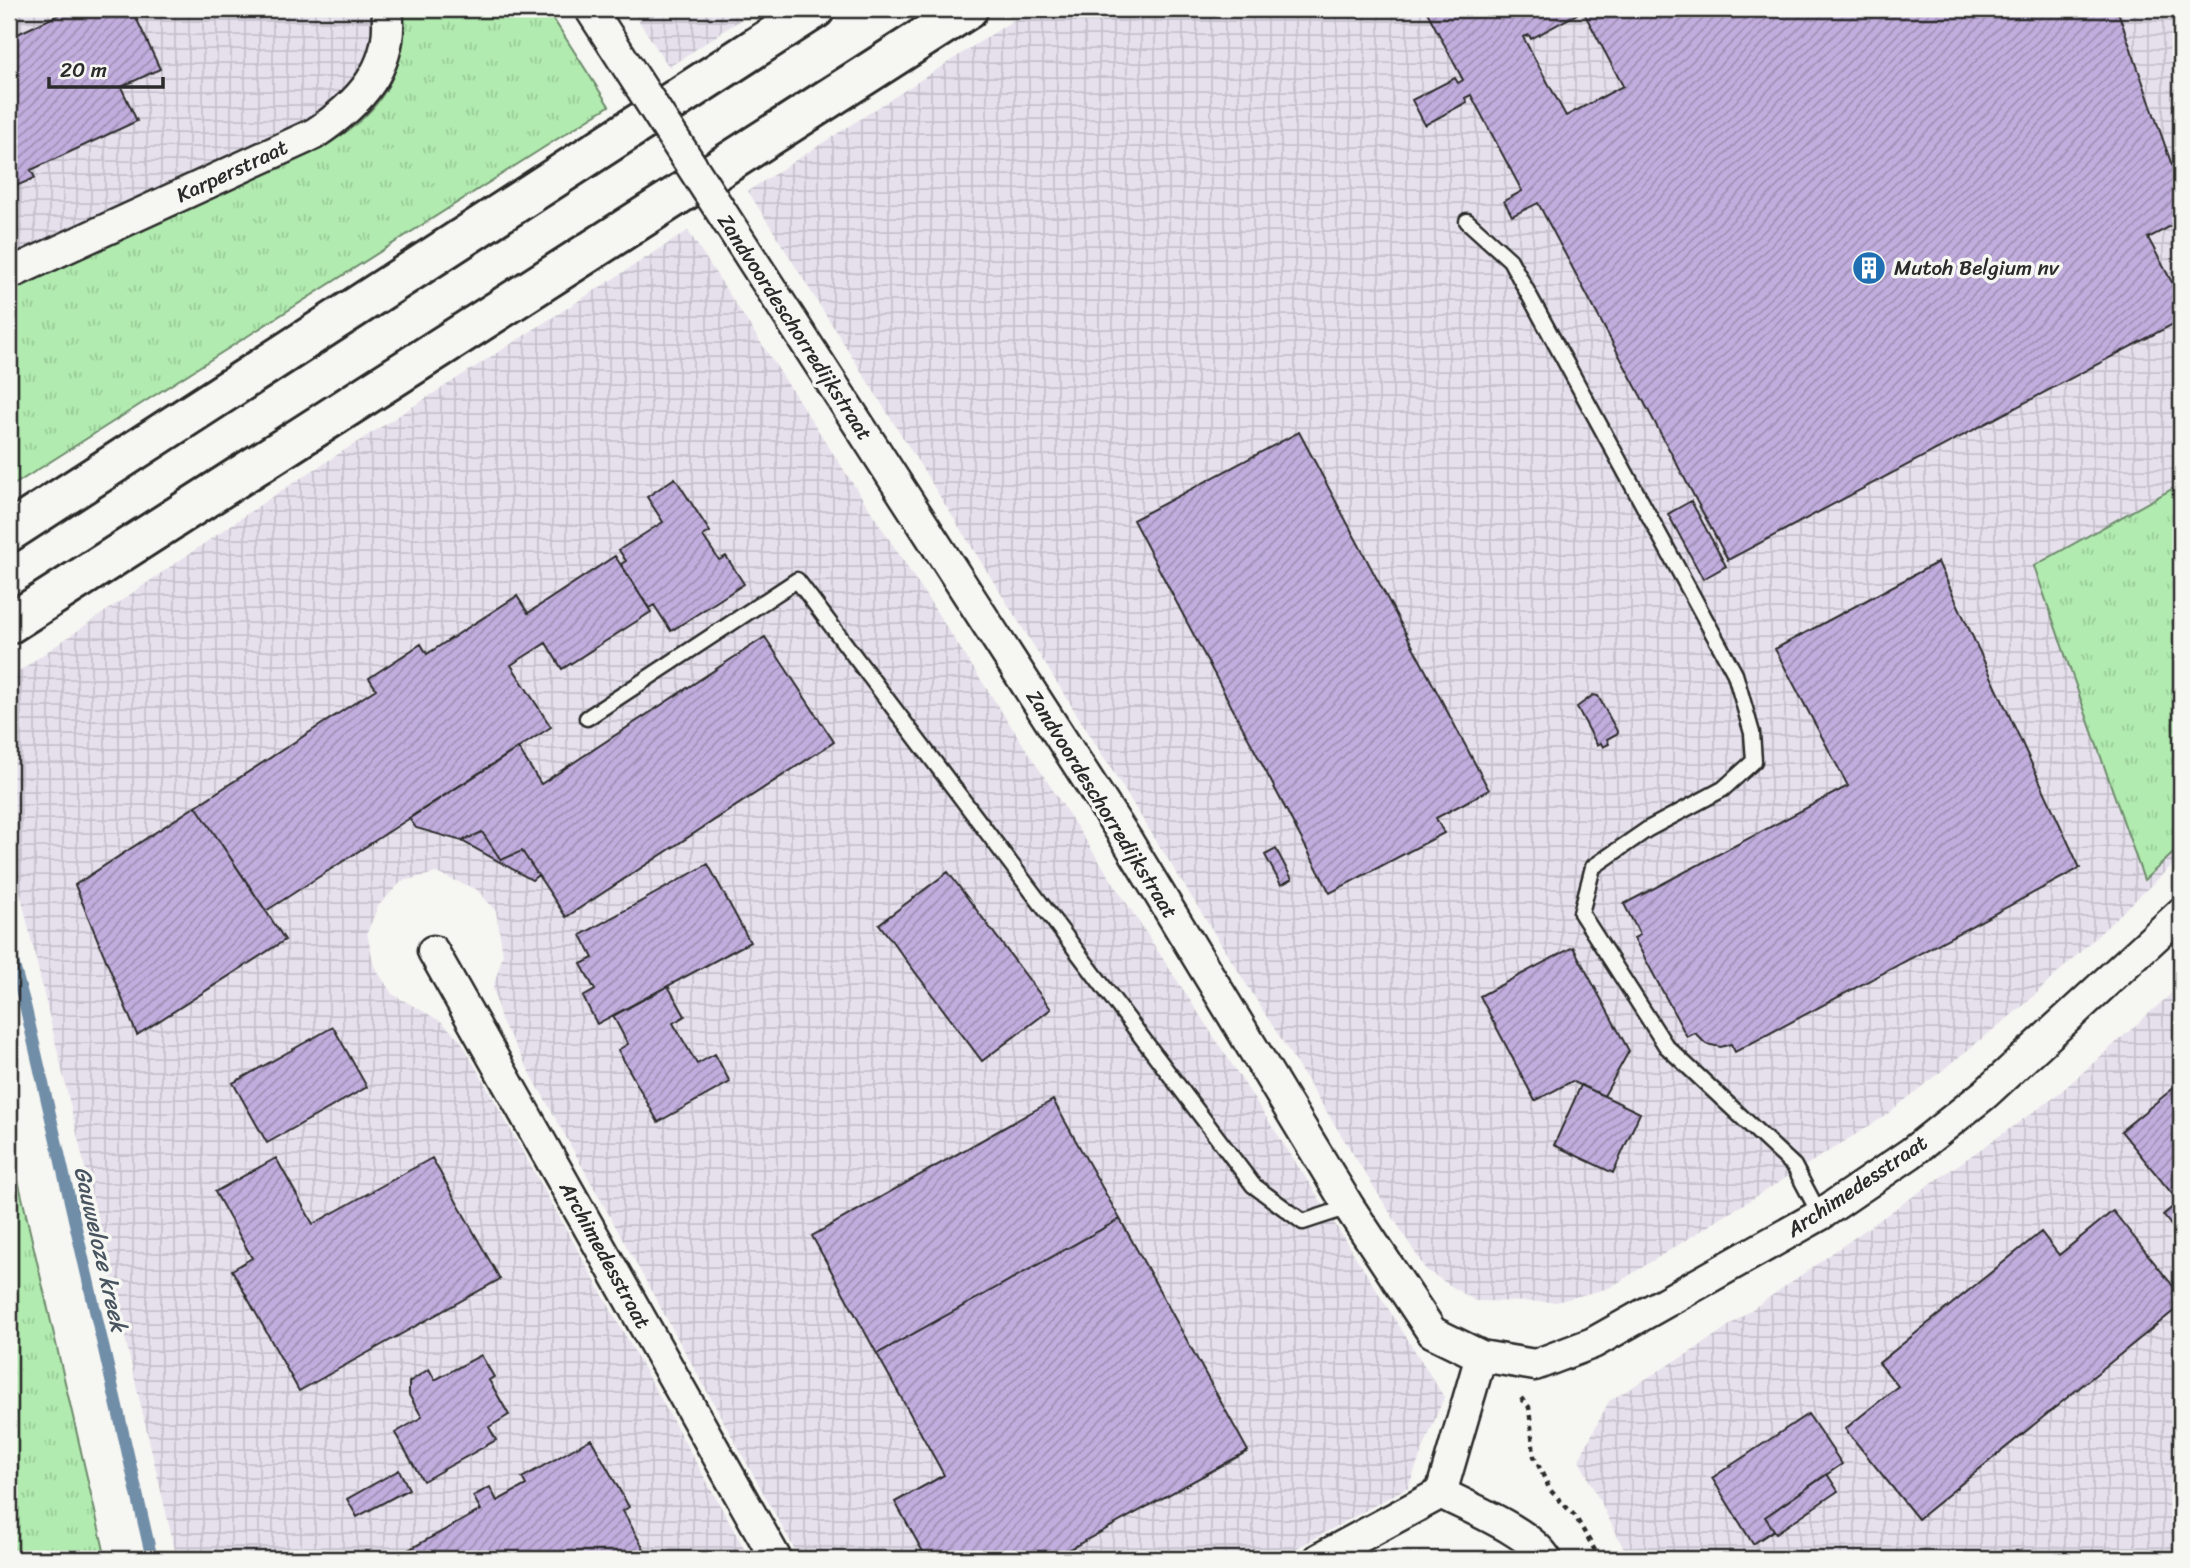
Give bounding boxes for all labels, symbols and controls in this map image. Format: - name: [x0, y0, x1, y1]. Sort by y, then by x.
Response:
- scale bar: [49, 46, 163, 90]
- text: 20 m: [60, 51, 107, 89]
- street label: Karperstraat: [170, 128, 294, 214]
- street label: Zandvoordeschorredijkstraat: [707, 206, 883, 448]
- building icon: Mutoh Belgium nv: [1850, 249, 1888, 287]
- place label: Mutoh Belgium nv: [1894, 249, 2060, 287]
- street label: Zandvoordeschorredijkstraat: [1016, 682, 1188, 926]
- street label: Archimedesstraat: [1778, 1124, 1936, 1248]
- water label: Gauweloze kreek: [62, 1162, 140, 1338]
- street label: Archimedesstraat: [548, 1173, 661, 1336]

